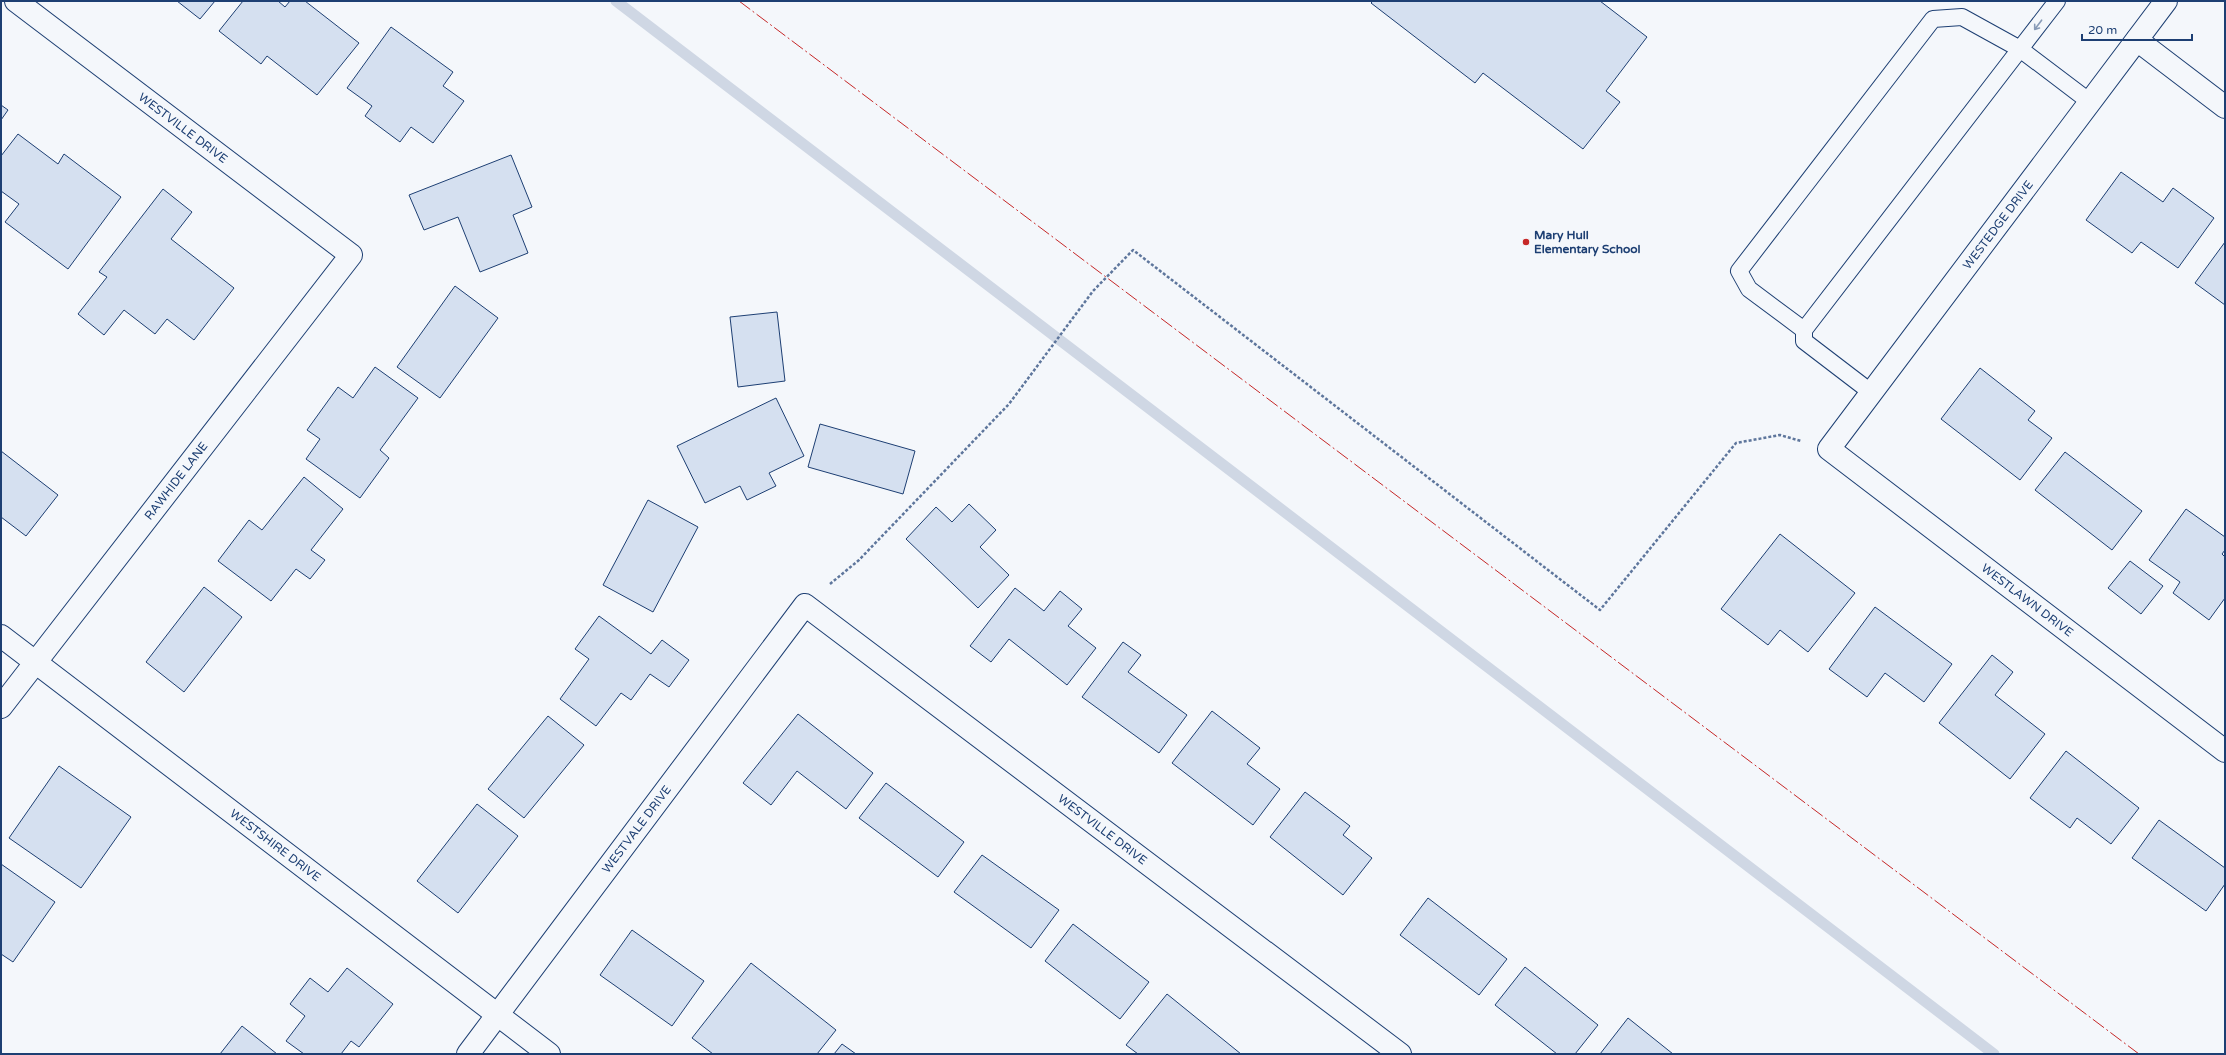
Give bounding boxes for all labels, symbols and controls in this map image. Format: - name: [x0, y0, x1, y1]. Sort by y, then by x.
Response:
- scale bar: [2082, 16, 2192, 42]
- one-way arrow: [2034, 19, 2043, 30]
- text: 20 m: [2088, 23, 2117, 37]
- street label: WESTVILLE DRIVE: [136, 90, 231, 166]
- street label: WESTEDGE DRIVE: [1960, 178, 2036, 272]
- place label: Mary Hull Elementary School: [1534, 228, 1641, 257]
- marker: Mary Hull Elementary School: [1521, 237, 1531, 247]
- street label: RAWHIDE LANE: [142, 439, 211, 523]
- street label: WESTLAWN DRIVE: [1979, 561, 2076, 640]
- street label: WESTVALE DRIVE: [599, 782, 674, 876]
- street label: WESTVILLE DRIVE: [1055, 791, 1150, 868]
- street label: WESTSHIRE DRIVE: [227, 806, 324, 884]

